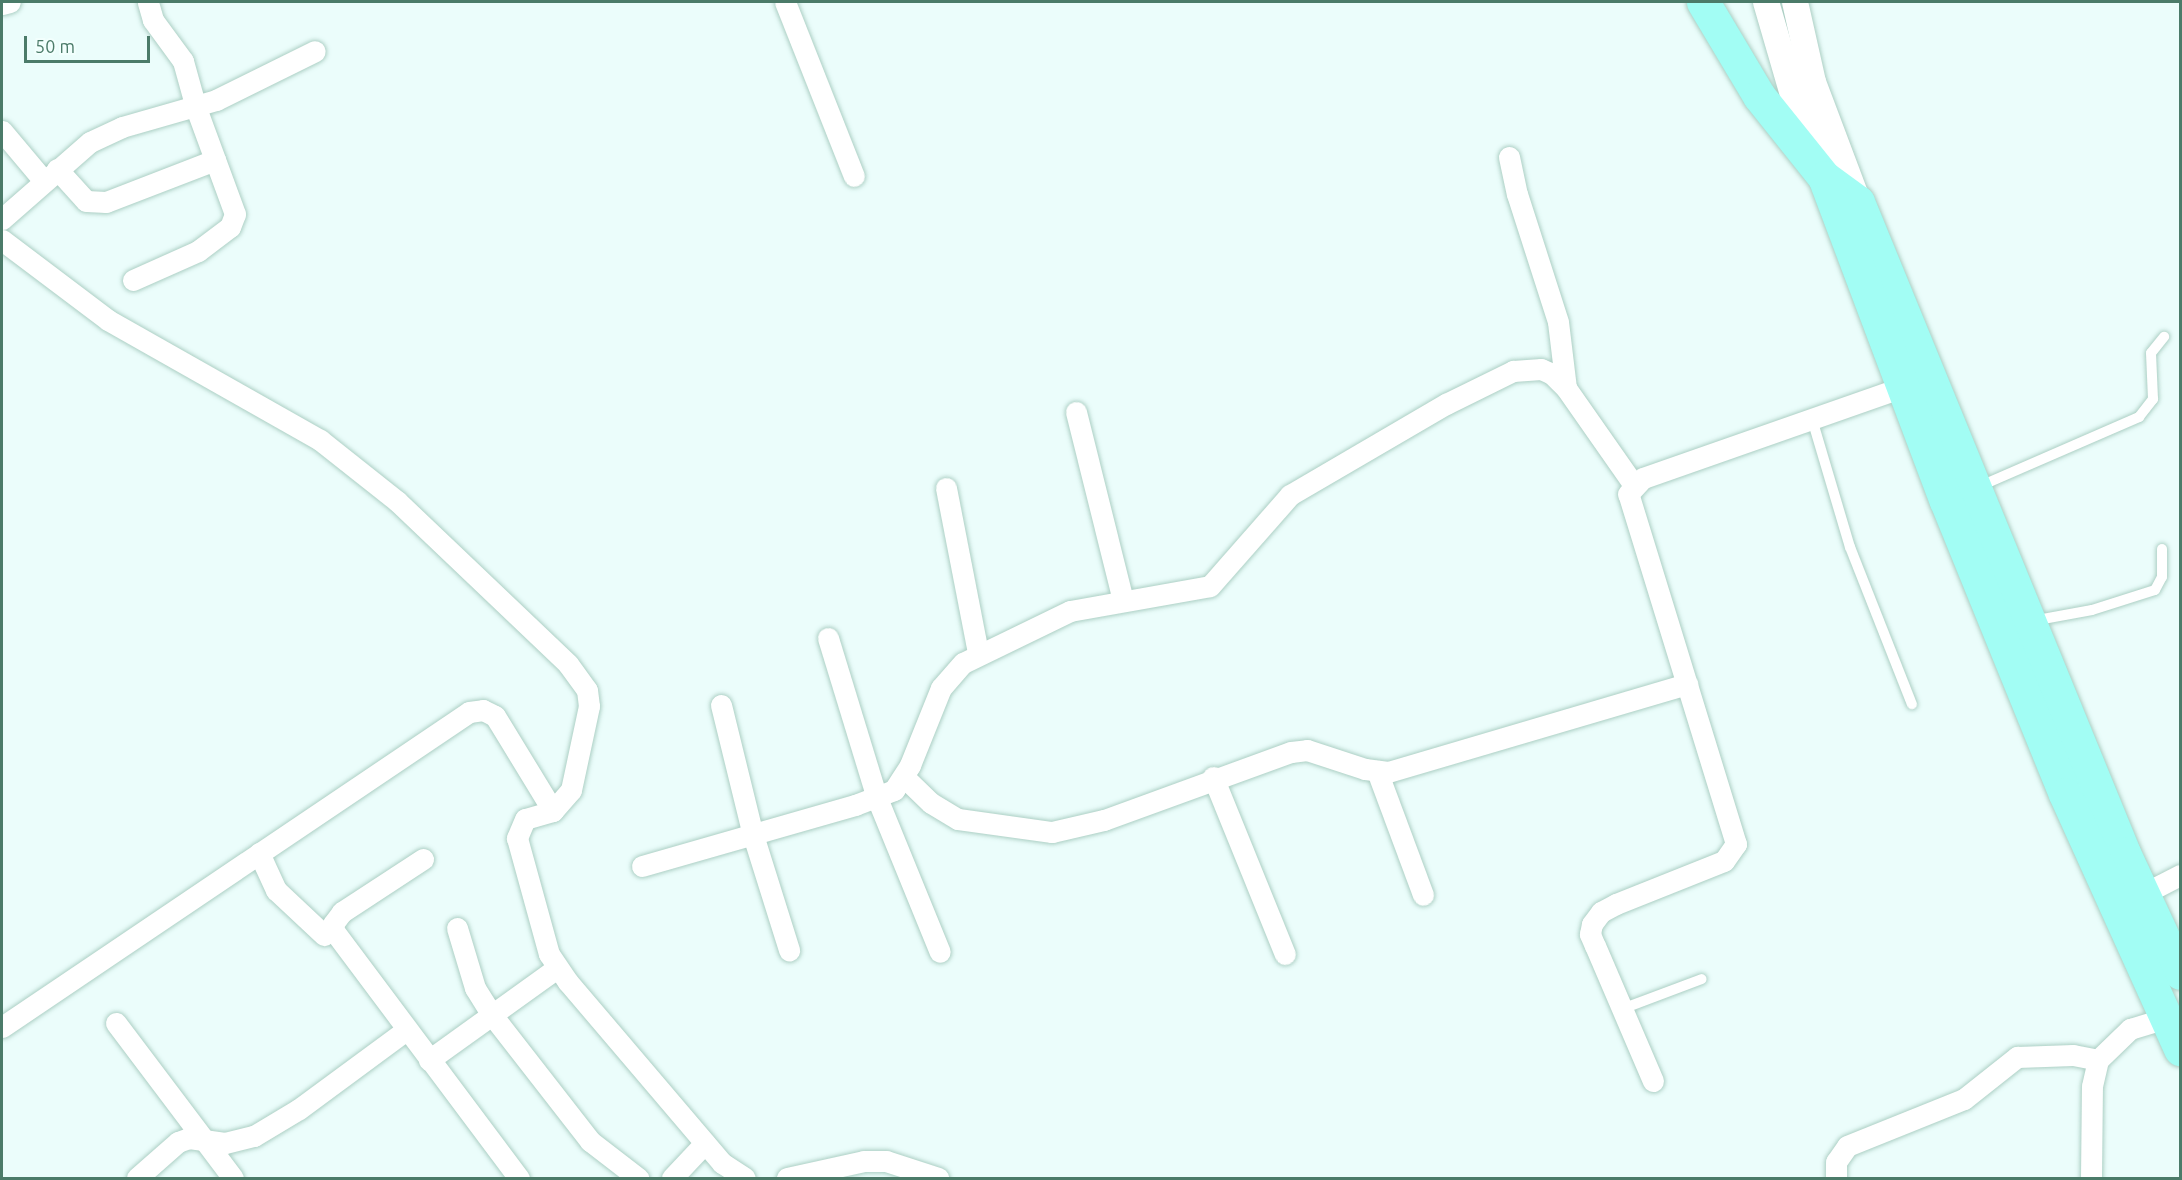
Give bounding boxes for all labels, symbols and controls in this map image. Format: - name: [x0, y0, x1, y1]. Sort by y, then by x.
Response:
- scale bar: [27, 24, 153, 62]
- text: 50 m: [35, 36, 75, 56]

